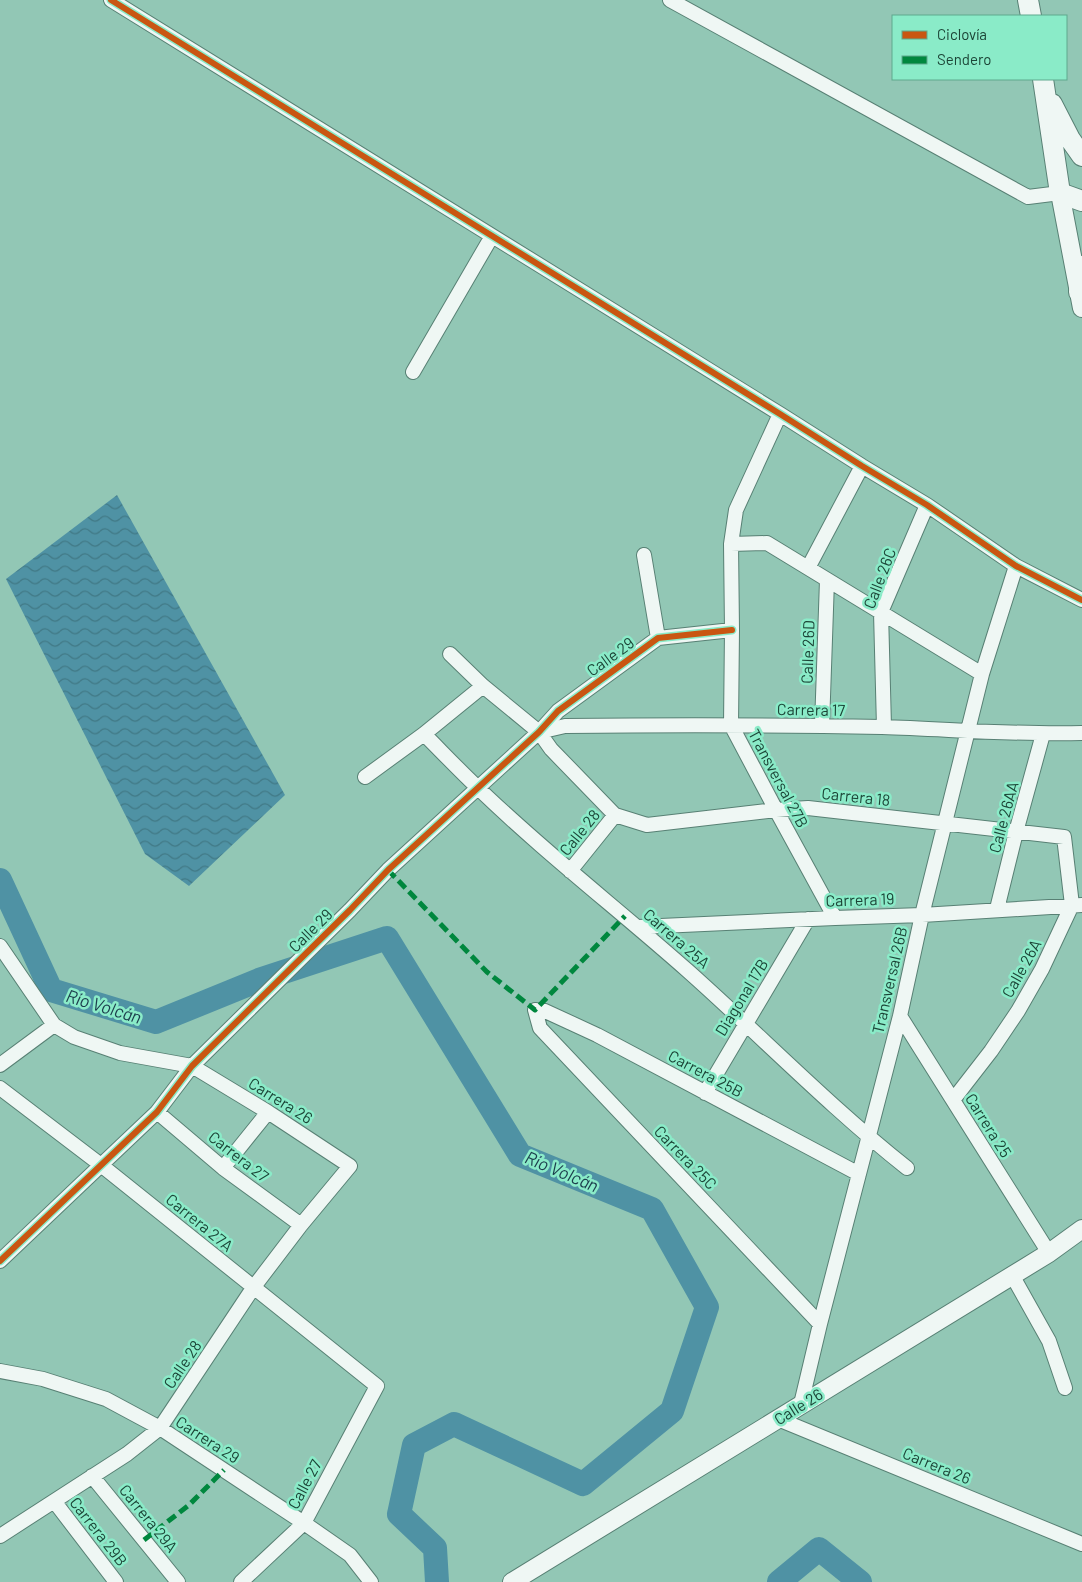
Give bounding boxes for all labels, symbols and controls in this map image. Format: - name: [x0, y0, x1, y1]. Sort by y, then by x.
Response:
- legend: [892, 15, 1067, 80]
- text: Ciclovía: [937, 25, 987, 43]
- text: Sendero: [937, 50, 991, 68]
- street label: Calle 26C: [859, 545, 899, 611]
- street label: Calle 26D: [796, 620, 818, 684]
- street label: Calle 29: [583, 633, 637, 679]
- street label: Carrera 17: [777, 699, 846, 719]
- street label: Transversal 27B: [745, 726, 813, 830]
- street label: Calle 26AA: [984, 779, 1022, 855]
- street label: Carrera 18: [821, 783, 891, 809]
- street label: Calle 28: [555, 805, 603, 859]
- street label: Carrera 19: [825, 888, 895, 910]
- street label: Calle 29: [284, 904, 336, 956]
- street label: Carrera 25A: [640, 904, 714, 972]
- street label: Transversal 26B: [867, 925, 911, 1035]
- street label: Calle 26A: [997, 935, 1045, 1000]
- street label: Diagonal 17B: [711, 955, 771, 1039]
- water label: Río Volcán: [64, 984, 144, 1028]
- street label: Carrera 25B: [665, 1045, 747, 1101]
- street label: Carrera 26: [245, 1073, 317, 1127]
- street label: Carrera 25: [962, 1090, 1016, 1160]
- street label: Carrera 25C: [651, 1121, 721, 1193]
- street label: Carrera 27: [205, 1127, 273, 1186]
- water label: Río Volcán: [522, 1146, 602, 1196]
- street label: Carrera 27A: [163, 1189, 238, 1255]
- street label: Calle 28: [159, 1336, 205, 1392]
- street label: Calle 26: [770, 1384, 826, 1428]
- street label: Carrera 29: [173, 1411, 243, 1467]
- street label: Carrera 26: [900, 1443, 974, 1487]
- street label: Calle 27: [283, 1456, 325, 1512]
- street label: Carrera 29A: [116, 1480, 182, 1556]
- street label: Carrera 29B: [66, 1493, 132, 1569]

